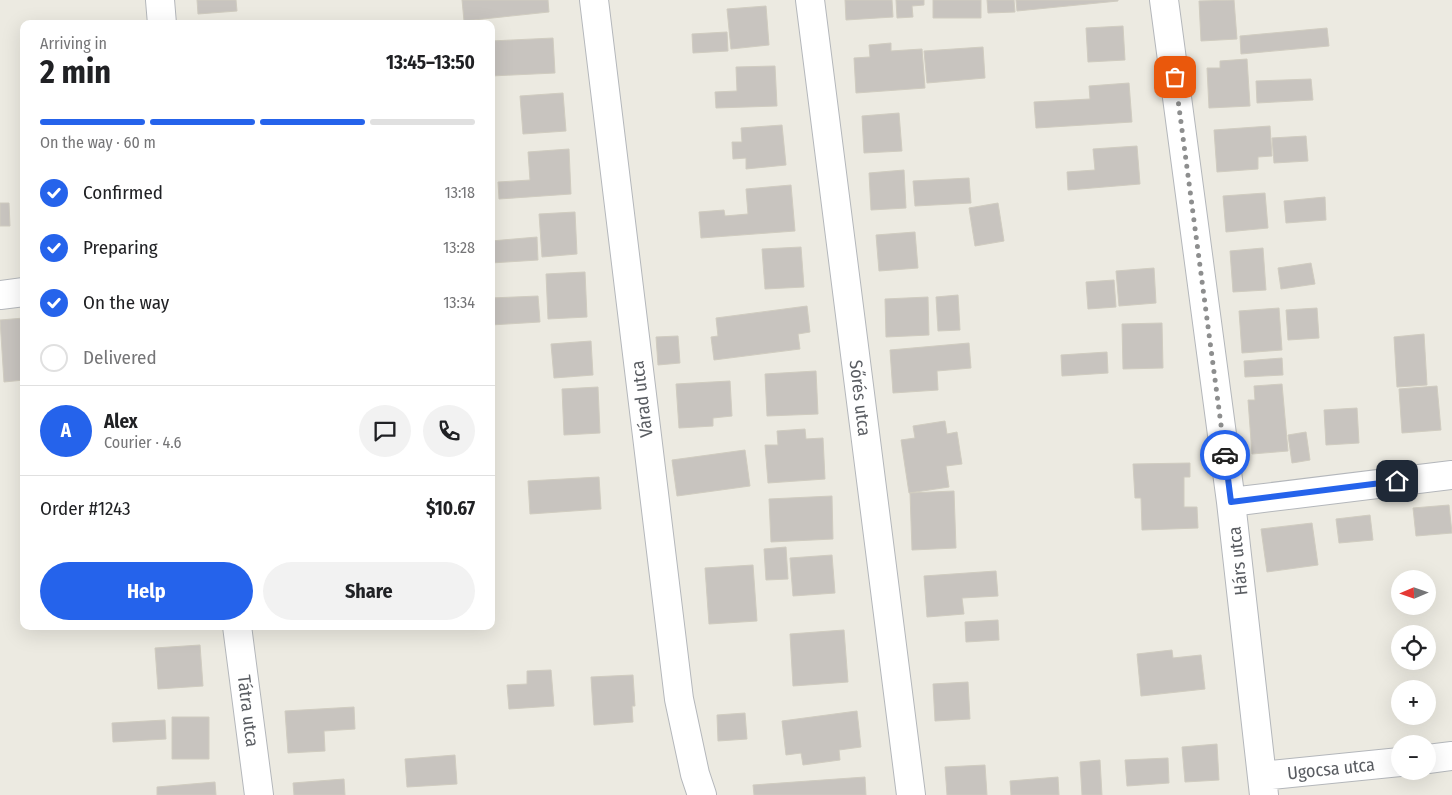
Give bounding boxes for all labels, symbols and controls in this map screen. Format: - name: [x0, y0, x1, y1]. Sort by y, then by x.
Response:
- text: Arriving in: [40, 34, 107, 53]
- text: 13:45–13:50: [386, 51, 475, 74]
- text: 2 min: [40, 53, 111, 91]
- pin: [1154, 56, 1196, 98]
- icon: bag: [1161, 63, 1189, 91]
- text: On the way · 60 m: [40, 133, 156, 152]
- icon: check: [40, 179, 68, 207]
- text: Confirmed: [83, 181, 163, 204]
- text: 13:18: [445, 183, 475, 202]
- icon: check: [40, 234, 68, 262]
- text: Preparing: [83, 236, 158, 259]
- text: 13:28: [443, 238, 475, 257]
- icon: check: [40, 289, 68, 317]
- text: On the way: [83, 291, 169, 314]
- text: 13:34: [443, 293, 475, 312]
- text: Delivered: [83, 346, 157, 369]
- street label: Várad utca: [626, 359, 658, 439]
- street label: Sőrés utca: [844, 359, 876, 437]
- button: chat: [359, 405, 411, 457]
- button: phone: [423, 405, 475, 457]
- text: Alex: [104, 410, 138, 433]
- text: A: [61, 419, 71, 442]
- courier: [1200, 430, 1250, 480]
- text: Courier · 4.6: [104, 433, 182, 452]
- icon: car: [1211, 441, 1239, 469]
- pin: [1376, 460, 1418, 502]
- icon: home: [1383, 467, 1411, 495]
- text: Order #1243: [40, 497, 131, 520]
- text: $10.67: [426, 497, 475, 520]
- street label: Hárs utca: [1223, 525, 1253, 596]
- button: Help: [40, 562, 253, 620]
- button: Share: [263, 562, 475, 620]
- north arrow: [1391, 570, 1436, 615]
- map controls: [1391, 570, 1436, 780]
- button: locate: [1391, 625, 1436, 670]
- street label: Tátra utca: [233, 674, 263, 748]
- button: +: [1391, 680, 1436, 725]
- button: −: [1391, 735, 1436, 780]
- street label: Ugocsa utca: [1286, 753, 1376, 785]

